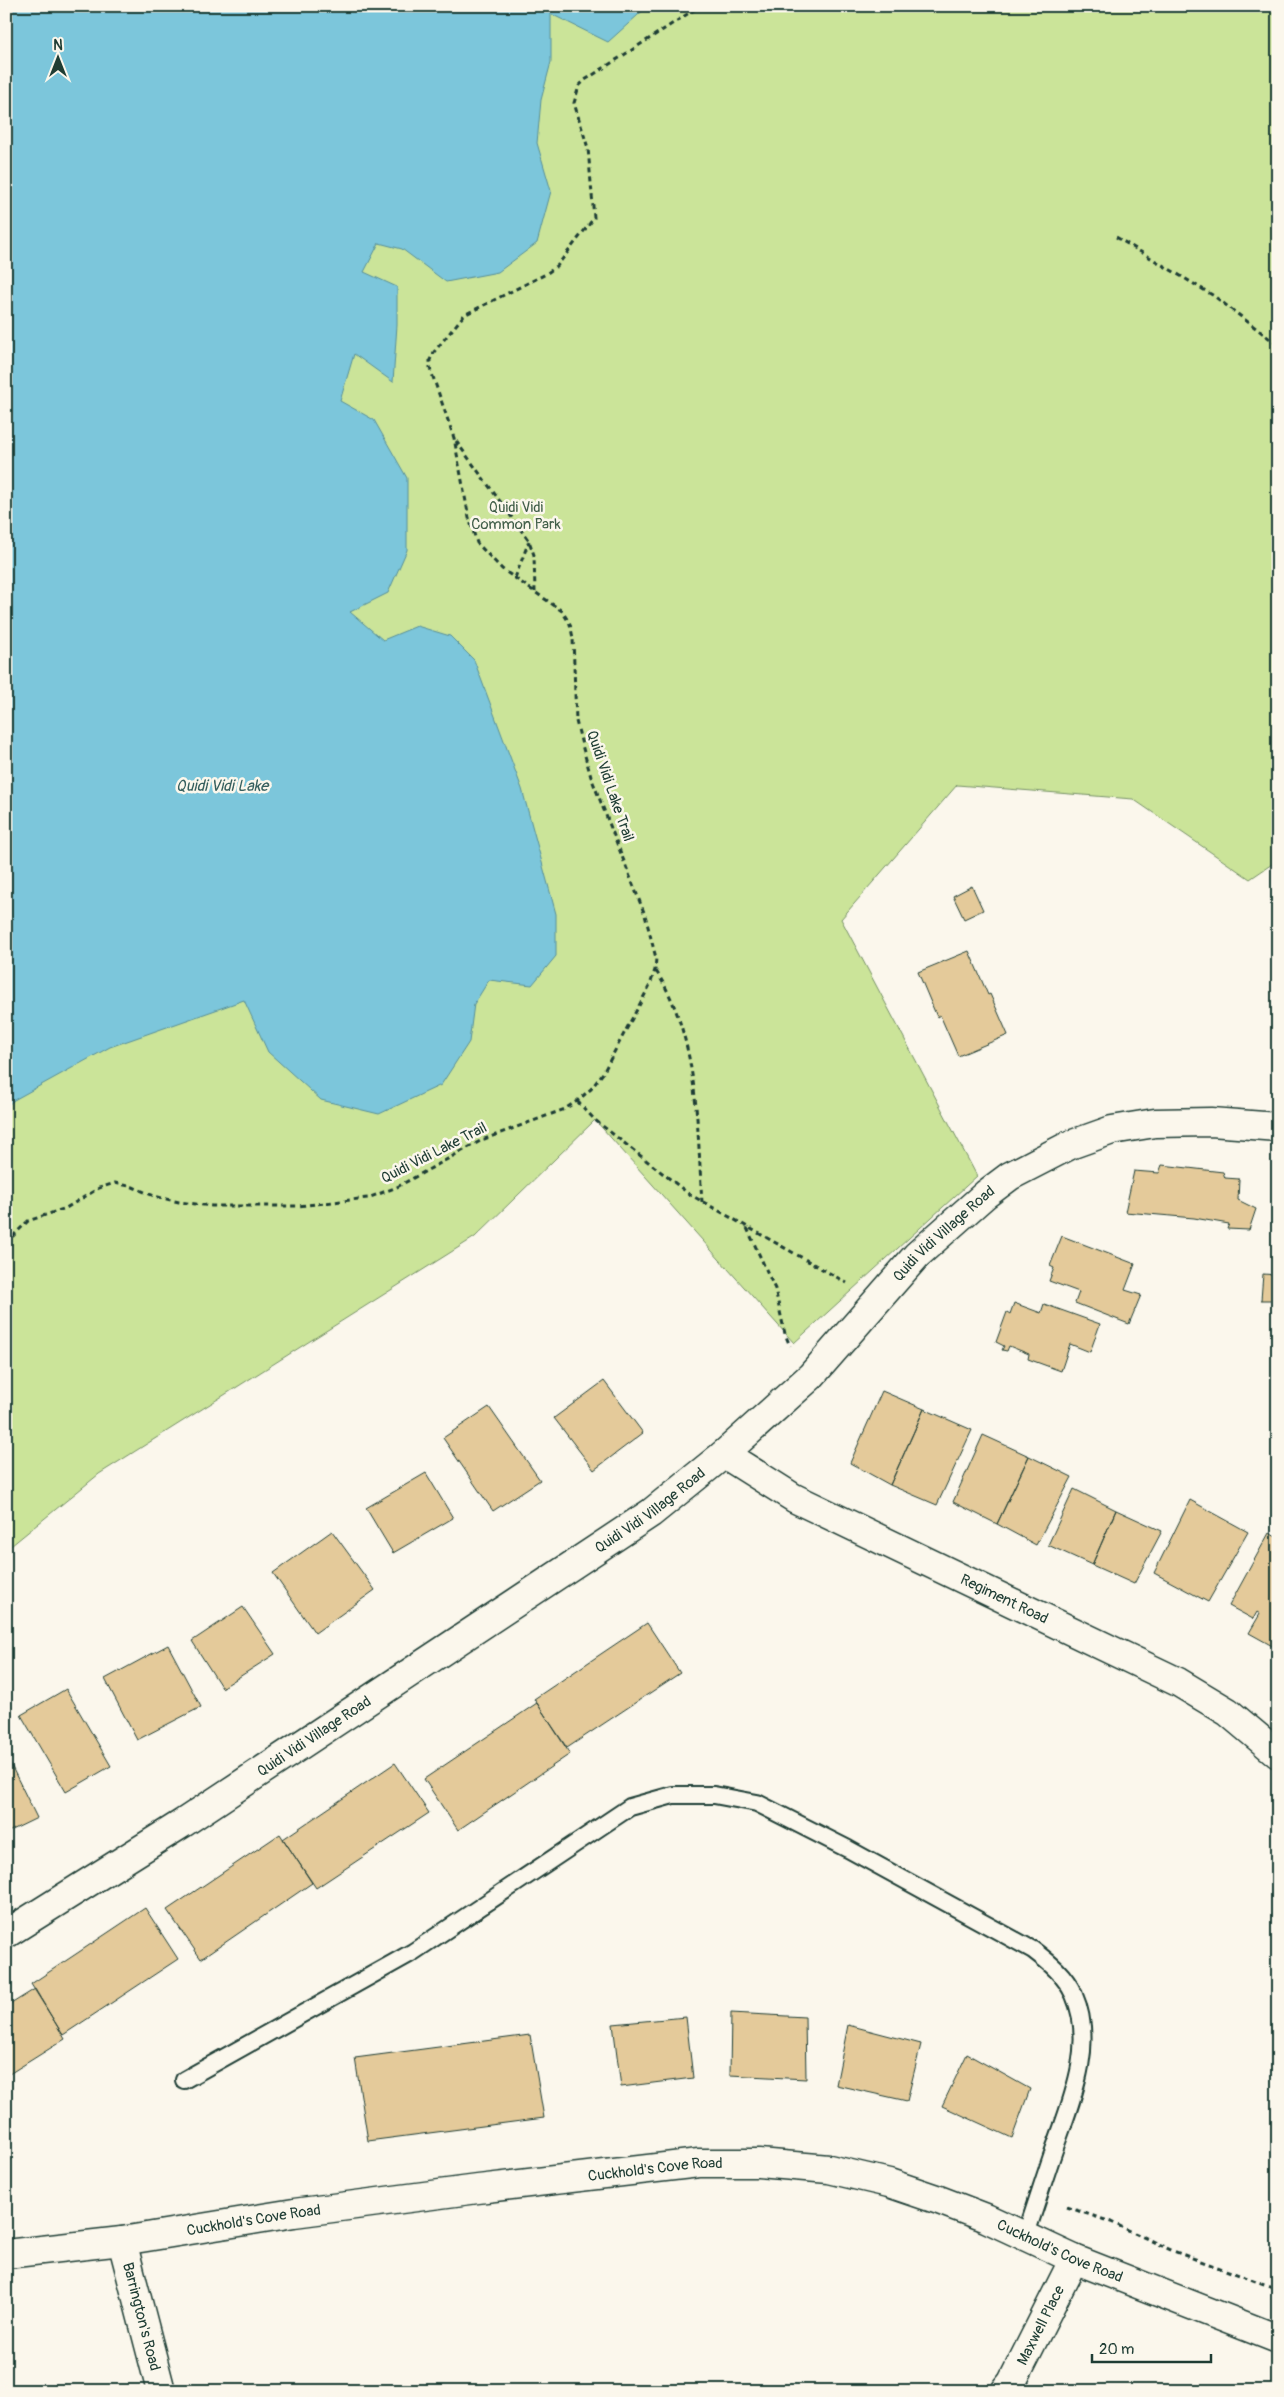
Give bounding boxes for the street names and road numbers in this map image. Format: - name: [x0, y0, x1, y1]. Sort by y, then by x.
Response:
- street label: Quidi Vidi Lake Trail: [582, 728, 638, 844]
- street label: Quidi Vidi Lake Trail: [378, 1118, 490, 1188]
- street label: Quidi Vidi Village Road: [889, 1181, 998, 1286]
- street label: Quidi Vidi Village Road: [591, 1463, 709, 1557]
- street label: Regiment Road: [957, 1570, 1051, 1628]
- street label: Quidi Vidi Village Road: [253, 1692, 375, 1781]
- street label: Cuckhold's Cove Road: [587, 2153, 723, 2186]
- street label: Cuckhold's Cove Road: [185, 2200, 322, 2240]
- street label: Cuckhold's Cove Road: [994, 2215, 1126, 2287]
- street label: Barrington's Road: [118, 2260, 165, 2373]
- street label: Maxwell Place: [1013, 2281, 1069, 2368]

